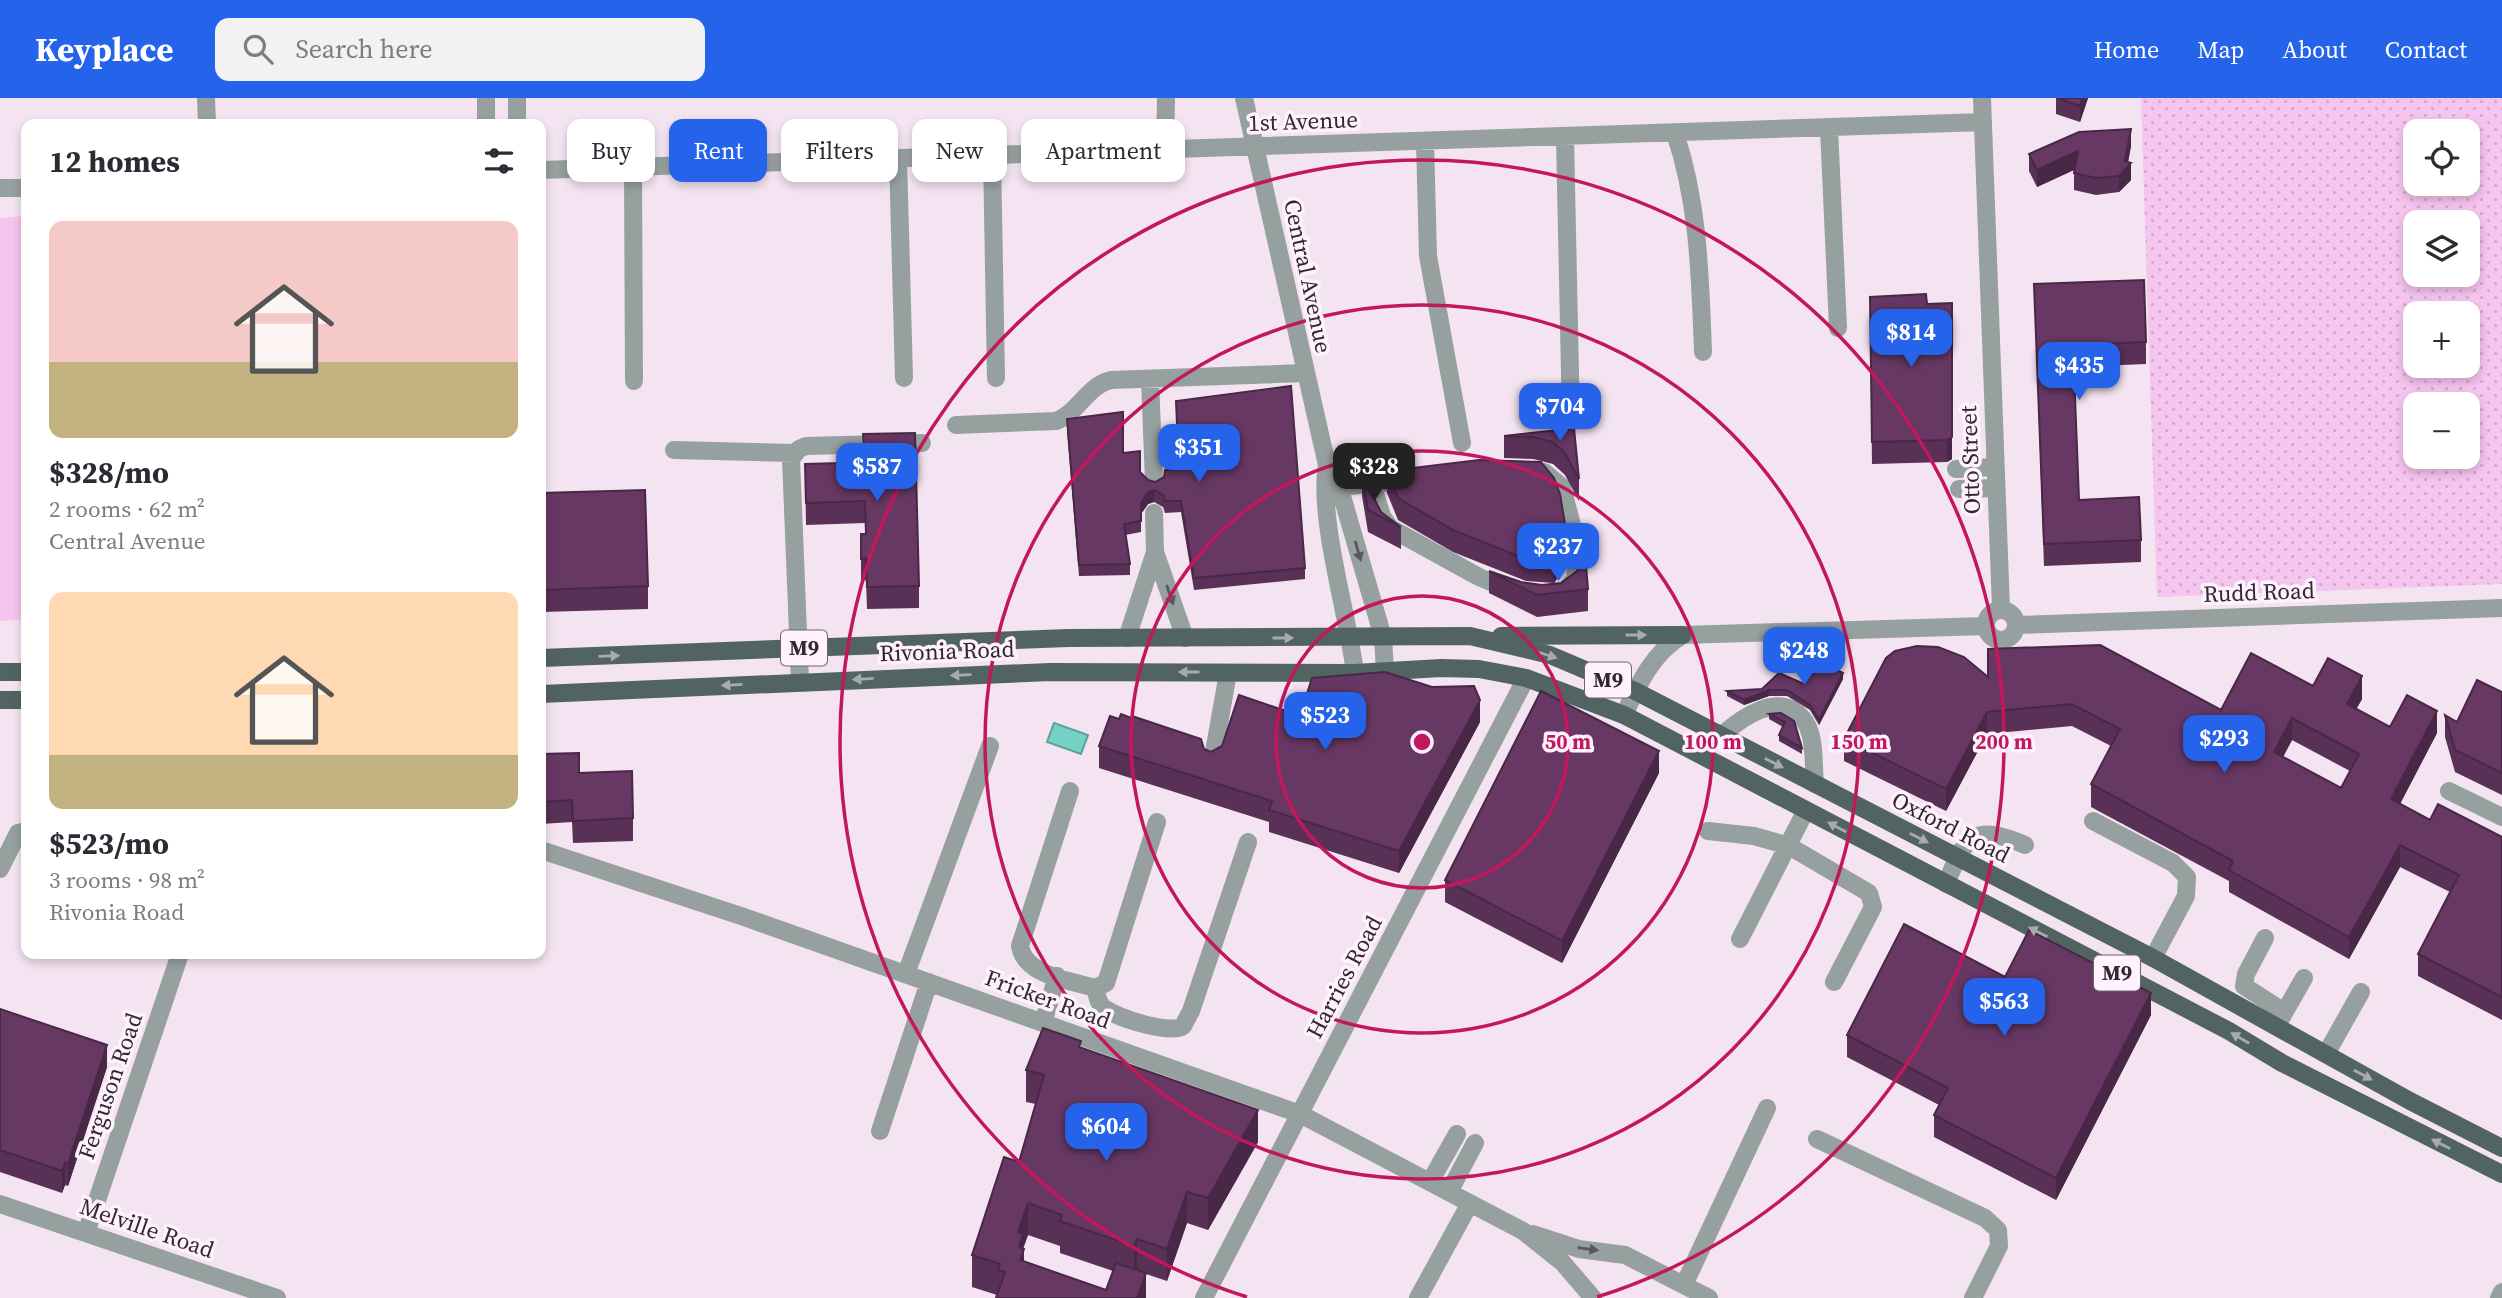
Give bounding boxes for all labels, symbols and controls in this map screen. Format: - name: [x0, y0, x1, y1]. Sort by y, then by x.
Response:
- search box: [215, 18, 705, 81]
- text: Keyplace: [35, 27, 173, 72]
- icon: search: [239, 30, 277, 68]
- text: Search here: [295, 31, 433, 67]
- text: Home: [2094, 33, 2159, 66]
- text: Map: [2197, 33, 2244, 66]
- text: About: [2282, 33, 2347, 66]
- text: Contact: [2385, 33, 2467, 66]
- street label: 1st Avenue: [1248, 103, 1358, 139]
- chip: Buy: [567, 119, 655, 182]
- chip: Rent: [669, 119, 767, 182]
- chip: Filters: [781, 119, 898, 182]
- chip: New: [912, 119, 1007, 182]
- chip: Apartment: [1021, 119, 1185, 182]
- map controls: [2403, 119, 2480, 469]
- button: locate: [2403, 119, 2480, 196]
- text: 12 homes: [49, 141, 180, 182]
- icon: filters: [480, 142, 518, 180]
- street label: Central Avenue: [1276, 196, 1340, 356]
- button: layers: [2403, 210, 2480, 287]
- icon: home: [221, 266, 347, 392]
- button: +: [2403, 301, 2480, 378]
- pin: $814: [1870, 310, 1952, 369]
- text: $814: [1886, 316, 1936, 348]
- pin: $435: [2038, 342, 2120, 402]
- text: $435: [2054, 349, 2104, 381]
- pin: $704: [1519, 384, 1601, 443]
- text: $704: [1535, 390, 1585, 422]
- button: −: [2403, 392, 2480, 469]
- street label: Otto Street: [1952, 405, 1988, 515]
- pin: $351: [1158, 424, 1240, 484]
- text: $351: [1174, 431, 1224, 463]
- pin: $587: [836, 444, 918, 503]
- pin: $328: [1333, 444, 1415, 503]
- text: $587: [852, 450, 902, 482]
- text: $328: [1349, 450, 1399, 482]
- text: $328/mo: [49, 452, 169, 493]
- text: 2 rooms · 62 m²: [49, 493, 205, 525]
- pin: $237: [1517, 524, 1599, 583]
- text: Central Avenue: [49, 525, 205, 557]
- text: $237: [1533, 530, 1583, 562]
- one-way arrow: [1354, 540, 1364, 561]
- street label: Rudd Road: [2203, 574, 2315, 610]
- one-way arrow: [1165, 585, 1176, 606]
- pin: $248: [1763, 628, 1845, 687]
- one-way arrow: [1625, 629, 1647, 641]
- road number: M9: [781, 630, 827, 666]
- one-way arrow: [1272, 632, 1294, 644]
- street label: Rivonia Road: [879, 633, 1015, 669]
- text: $248: [1779, 634, 1829, 666]
- icon: home: [221, 637, 347, 763]
- one-way arrow: [598, 650, 620, 661]
- one-way arrow: [1536, 650, 1557, 661]
- road number: M9: [1585, 662, 1631, 698]
- one-way arrow: [1178, 666, 1200, 678]
- one-way arrow: [950, 669, 972, 680]
- one-way arrow: [852, 674, 874, 685]
- one-way arrow: [721, 680, 743, 691]
- pin: $523: [1284, 692, 1366, 752]
- text: $523: [1300, 699, 1350, 731]
- pin: $293: [2183, 716, 2265, 775]
- text: $293: [2199, 722, 2249, 754]
- text: 50 m: [1545, 727, 1591, 756]
- text: 100 m: [1684, 727, 1742, 756]
- text: 150 m: [1830, 727, 1888, 756]
- text: 200 m: [1975, 727, 2033, 756]
- centre of rings: [1410, 730, 1434, 754]
- one-way arrow: [1764, 757, 1784, 769]
- street label: Oxford Road: [1886, 784, 2016, 870]
- one-way arrow: [1827, 821, 1847, 832]
- text: $523/mo: [49, 823, 169, 864]
- one-way arrow: [1909, 832, 1929, 844]
- text: 3 rooms · 98 m²: [49, 864, 205, 896]
- text: Rivonia Road: [49, 896, 184, 928]
- street label: Harries Road: [1298, 910, 1390, 1044]
- one-way arrow: [2028, 927, 2048, 938]
- road number: M9: [2094, 956, 2140, 990]
- street label: Fricker Road: [981, 961, 1115, 1037]
- pin: $563: [1963, 978, 2045, 1038]
- text: $563: [1979, 985, 2029, 1017]
- street label: Ferguson Road: [70, 1008, 150, 1164]
- one-way arrow: [2230, 1032, 2249, 1044]
- one-way arrow: [2353, 1069, 2372, 1081]
- pin: $604: [1065, 1104, 1147, 1163]
- text: $604: [1081, 1110, 1131, 1142]
- one-way arrow: [2431, 1138, 2451, 1149]
- street label: Melville Road: [76, 1190, 218, 1266]
- one-way arrow: [1577, 1244, 1599, 1255]

